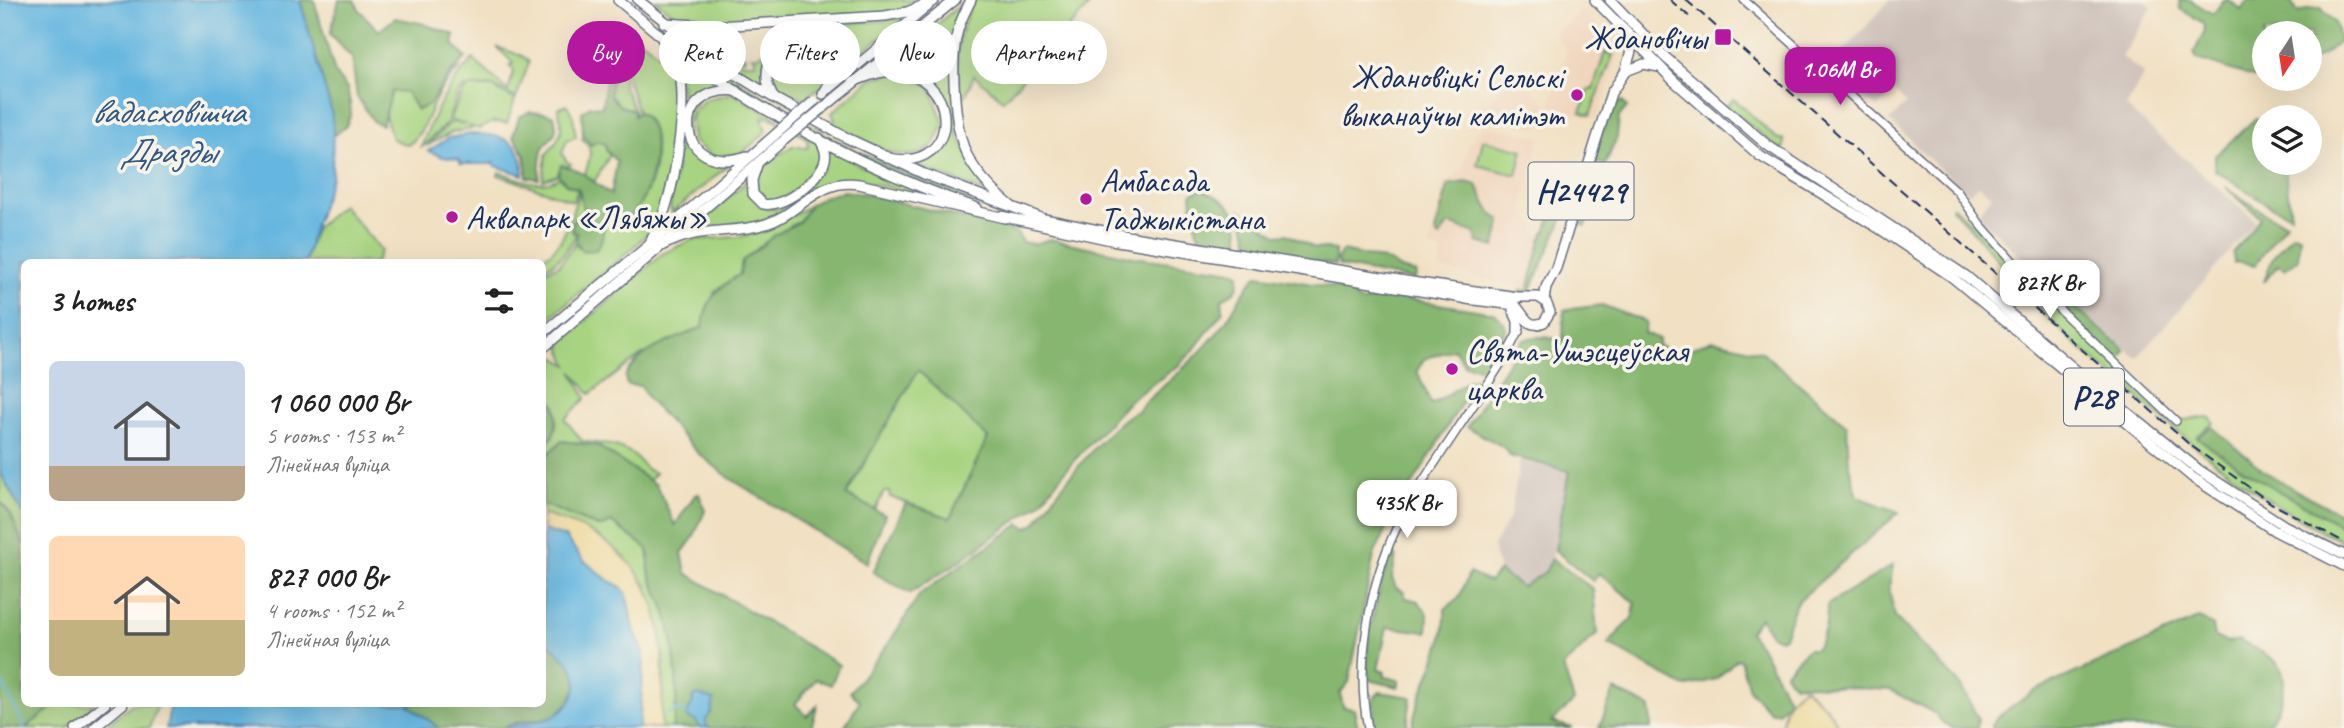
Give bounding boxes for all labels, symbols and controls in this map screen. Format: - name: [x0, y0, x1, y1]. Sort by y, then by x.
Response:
- place label: Ждановічы: [1584, 17, 1710, 59]
- chip: Buy: [567, 21, 645, 84]
- chip: Rent: [659, 21, 746, 84]
- chip: Filters: [760, 21, 860, 84]
- chip: New: [874, 21, 957, 84]
- chip: Apartment: [971, 21, 1107, 84]
- north arrow: [2252, 21, 2322, 91]
- map controls: [2252, 21, 2322, 175]
- marker: Ждановічы: [1713, 27, 1733, 47]
- pin: 1.06M Br: [1768, 48, 1912, 107]
- text: 1.06M Br: [1801, 55, 1879, 84]
- place label: Ждановіцкі Сельскі выканаўчы камітэт: [1341, 56, 1567, 136]
- marker: Ждановіцкі Сельскі выканаўчы камітэт: [1569, 87, 1585, 103]
- water label: вадасховішча Дразды: [91, 89, 248, 174]
- button: layers: [2252, 105, 2322, 175]
- place label: Амбасада Таджыкістана: [1100, 160, 1266, 240]
- road number: Н24429: [1528, 162, 1634, 219]
- marker: Амбасада Таджыкістана: [1078, 191, 1094, 207]
- place label: Аквапарк «Лябяжы»: [466, 197, 708, 239]
- marker: Аквапарк «Лябяжы»: [444, 209, 460, 225]
- pin: 827K Br: [1985, 260, 2115, 320]
- text: 827K Br: [2016, 268, 2084, 297]
- text: 3 homes: [49, 282, 134, 320]
- icon: filters: [480, 282, 518, 320]
- place label: Свята-Ушэсцеўская царква: [1466, 330, 1690, 410]
- marker: Свята-Ушэсцеўская царква: [1444, 361, 1460, 377]
- road number: Р28: [2064, 368, 2124, 426]
- text: 1 060 000 Br: [266, 383, 409, 421]
- icon: home: [105, 389, 189, 473]
- text: 5 rooms · 153 m²: [266, 421, 401, 450]
- text: Лінейная вуліца: [266, 450, 389, 479]
- pin: 435K Br: [1342, 480, 1472, 540]
- text: 435K Br: [1373, 488, 1441, 517]
- text: 827 000 Br: [266, 558, 388, 596]
- icon: home: [105, 564, 189, 648]
- text: 4 rooms · 152 m²: [266, 596, 401, 625]
- text: Лінейная вуліца: [266, 625, 389, 654]

